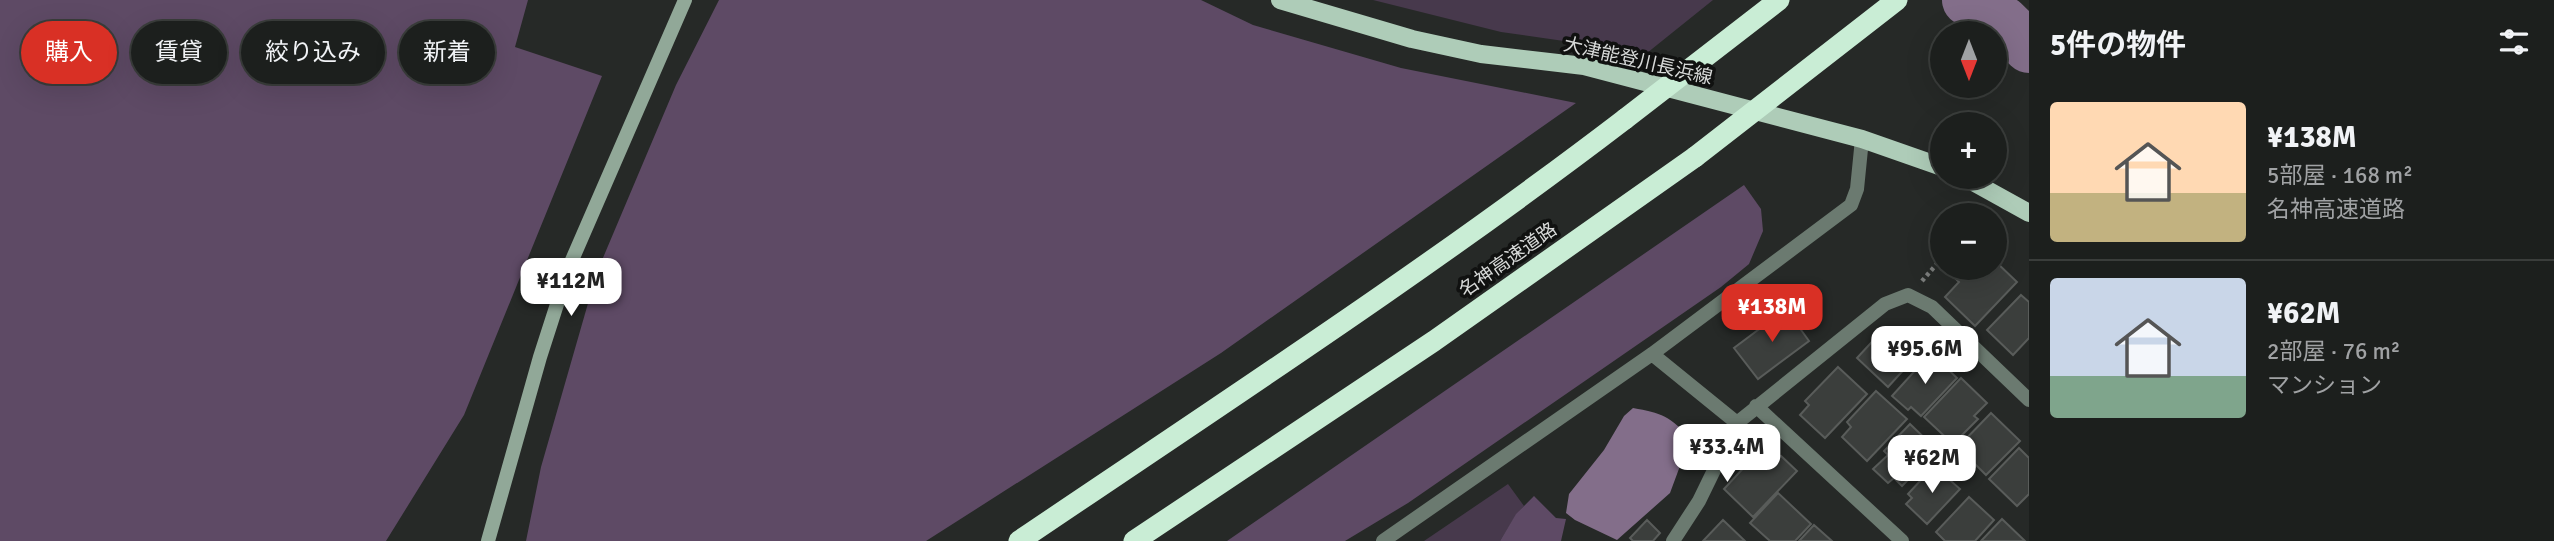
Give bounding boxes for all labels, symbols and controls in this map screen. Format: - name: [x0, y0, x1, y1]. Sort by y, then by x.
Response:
- chip: 購入: [21, 21, 117, 84]
- chip: 賃貸: [131, 21, 227, 84]
- chip: 絞り込み: [241, 21, 385, 84]
- chip: 新着: [399, 21, 495, 84]
- north arrow: [1930, 21, 2007, 98]
- map controls: [1930, 21, 2007, 280]
- icon: filters: [2495, 23, 2533, 61]
- text: 5件の物件: [2050, 27, 2186, 64]
- street label: 大津能登川長浜線: [1561, 32, 1715, 90]
- button: +: [1930, 112, 2007, 189]
- text: ¥138M: [2267, 119, 2357, 156]
- icon: home: [2106, 130, 2190, 214]
- text: 5部屋 · 168 m²: [2267, 161, 2413, 190]
- text: 名神高速道路: [2267, 195, 2405, 224]
- button: −: [1930, 203, 2007, 280]
- street label: 名神高速道路: [1454, 217, 1562, 303]
- pin: ¥112M: [522, 258, 620, 318]
- text: ¥112M: [537, 266, 605, 295]
- pin: ¥138M: [1723, 284, 1821, 344]
- text: ¥138M: [1738, 292, 1806, 321]
- text: ¥62M: [2267, 295, 2341, 332]
- icon: home: [2106, 306, 2190, 390]
- pin: ¥95.6M: [1868, 326, 1982, 386]
- text: ¥95.6M: [1887, 334, 1963, 363]
- text: 2部屋 · 76 m²: [2267, 337, 2400, 366]
- text: マンション: [2267, 371, 2382, 400]
- pin: ¥33.4M: [1670, 424, 1784, 484]
- text: ¥33.4M: [1689, 432, 1765, 461]
- pin: ¥62M: [1891, 435, 1973, 495]
- text: ¥62M: [1904, 443, 1960, 472]

